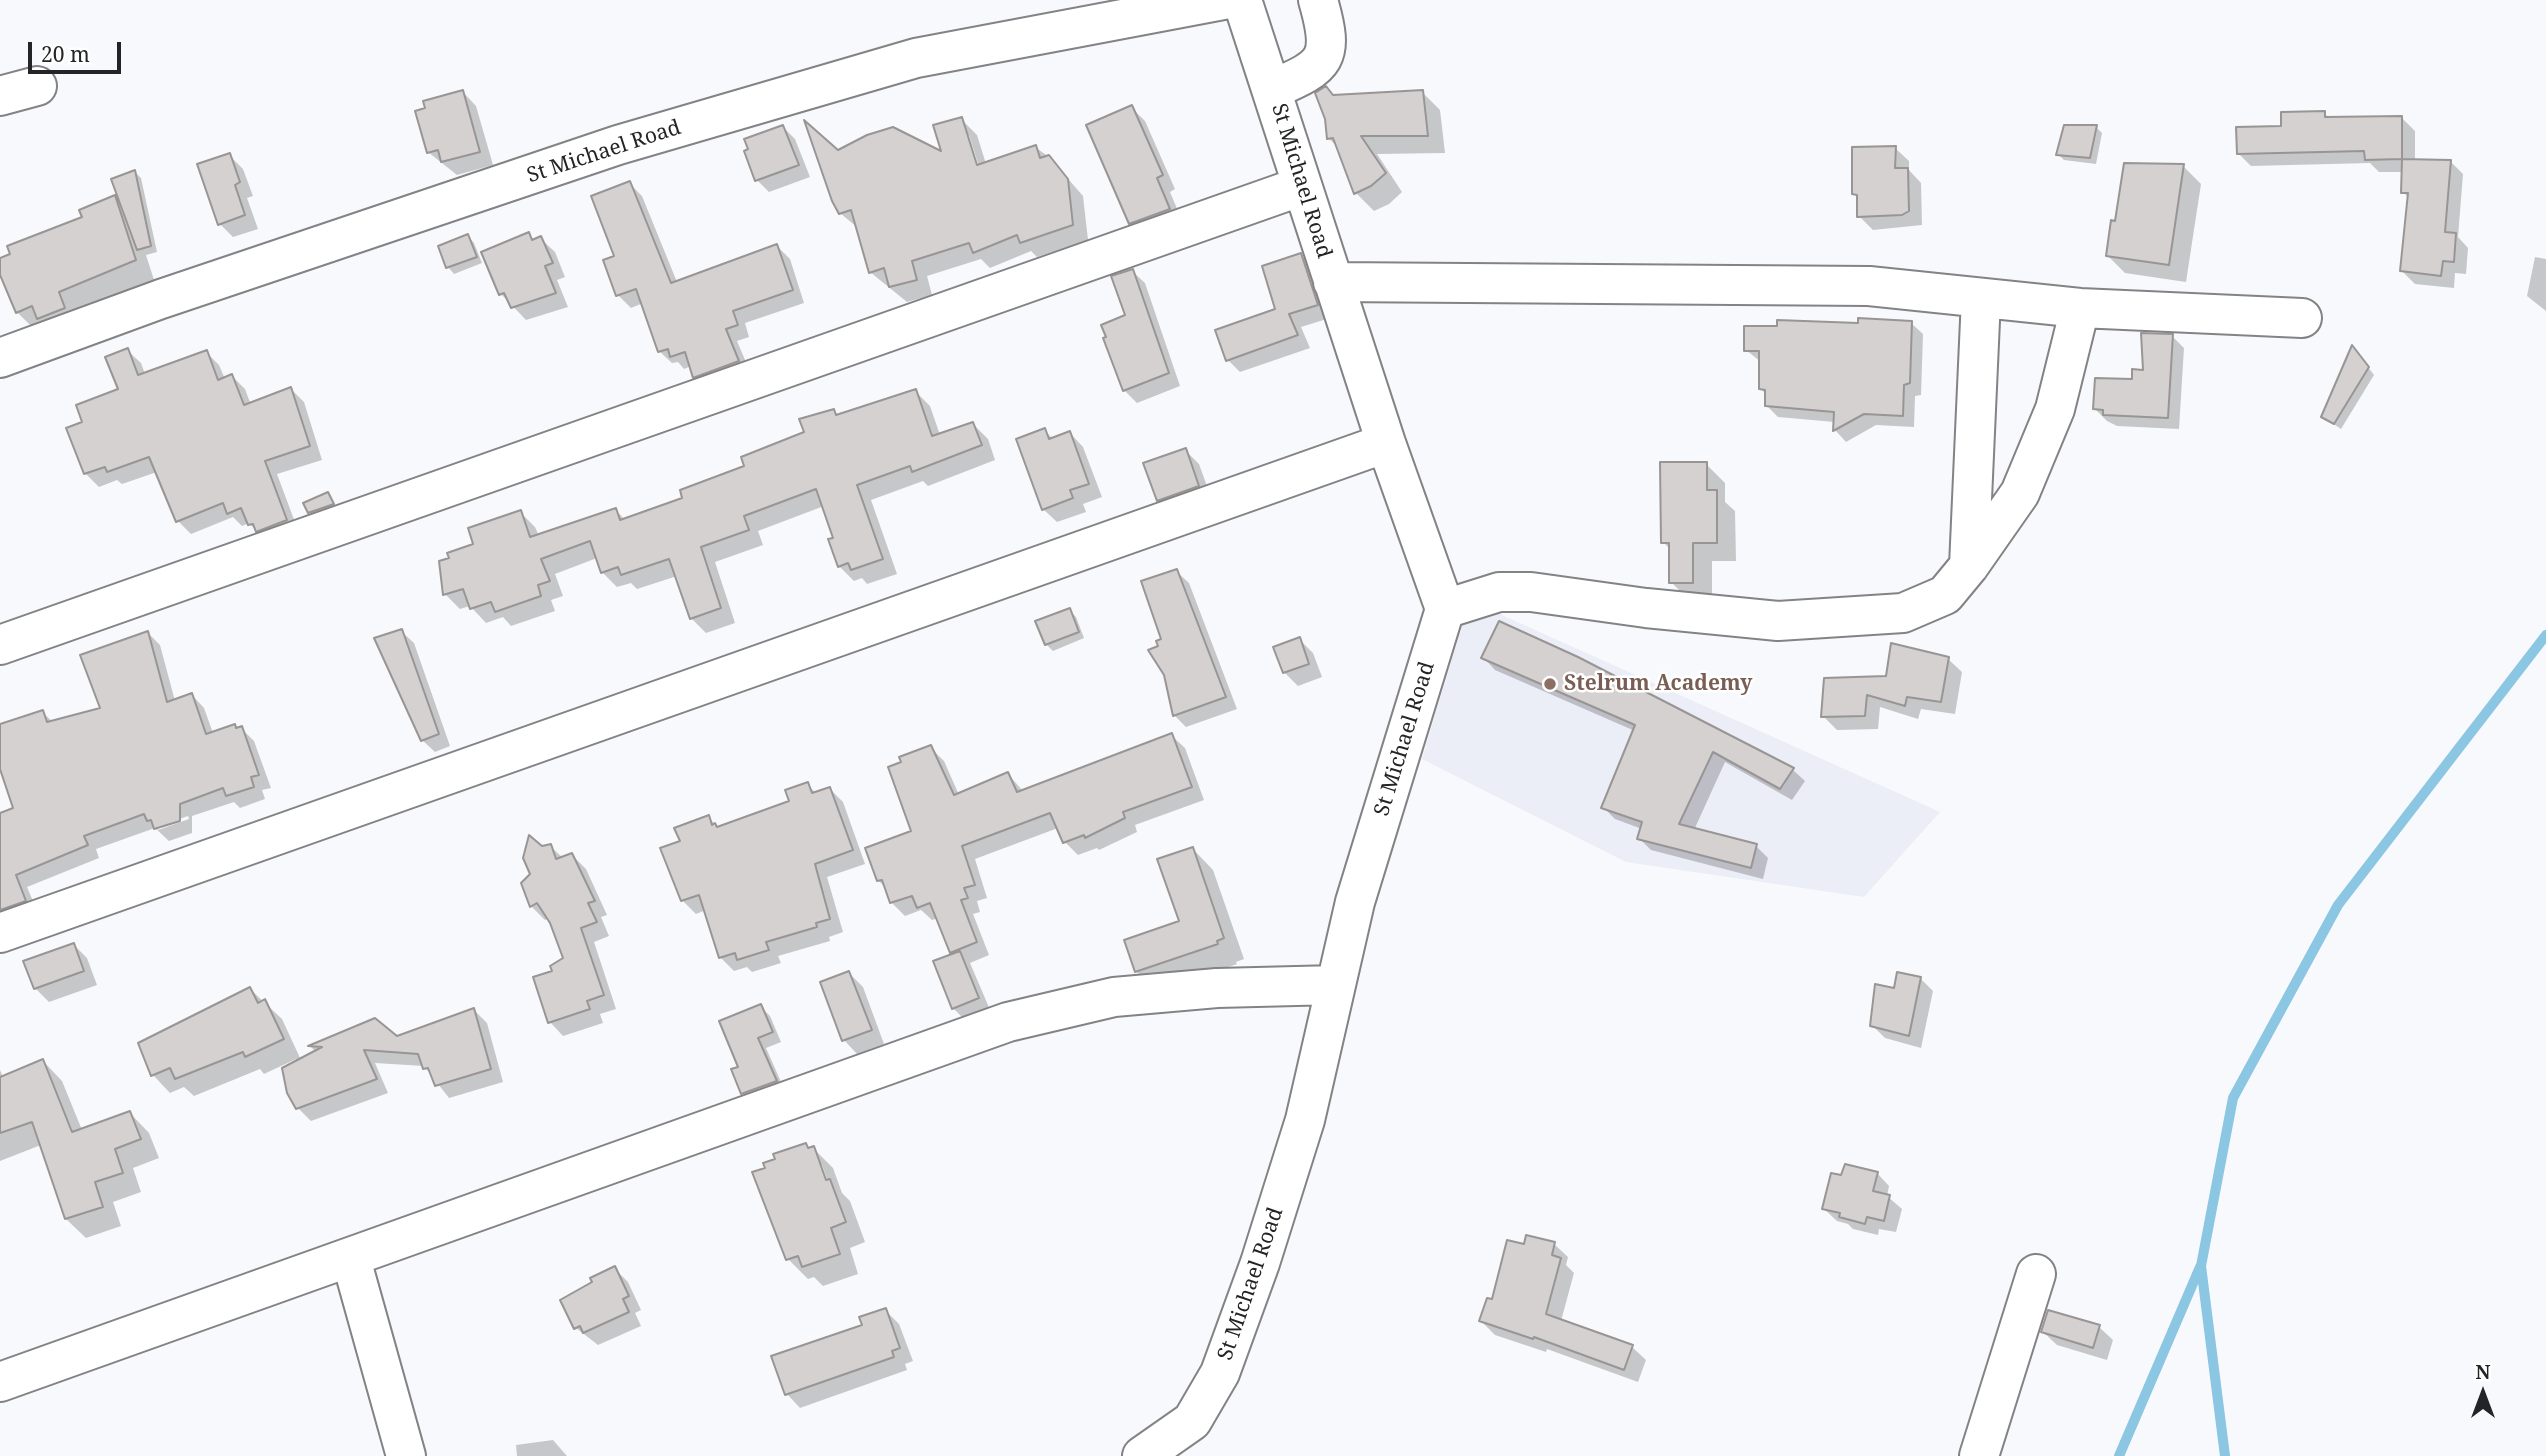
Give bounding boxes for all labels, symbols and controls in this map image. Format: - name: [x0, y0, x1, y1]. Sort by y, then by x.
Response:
- scale bar: [32, 28, 124, 72]
- text: 20 m: [41, 40, 90, 68]
- street label: St Michael Road: [1266, 101, 1336, 261]
- street label: St Michael Road: [524, 115, 684, 189]
- street label: St Michael Road: [1370, 659, 1440, 819]
- place label: Stelrum Academy: [1564, 671, 1752, 697]
- marker: Stelrum Academy: [1542, 676, 1558, 692]
- street label: St Michael Road: [1213, 1204, 1289, 1364]
- north arrow: [2448, 1358, 2518, 1428]
- text: N: [2476, 1359, 2490, 1385]

